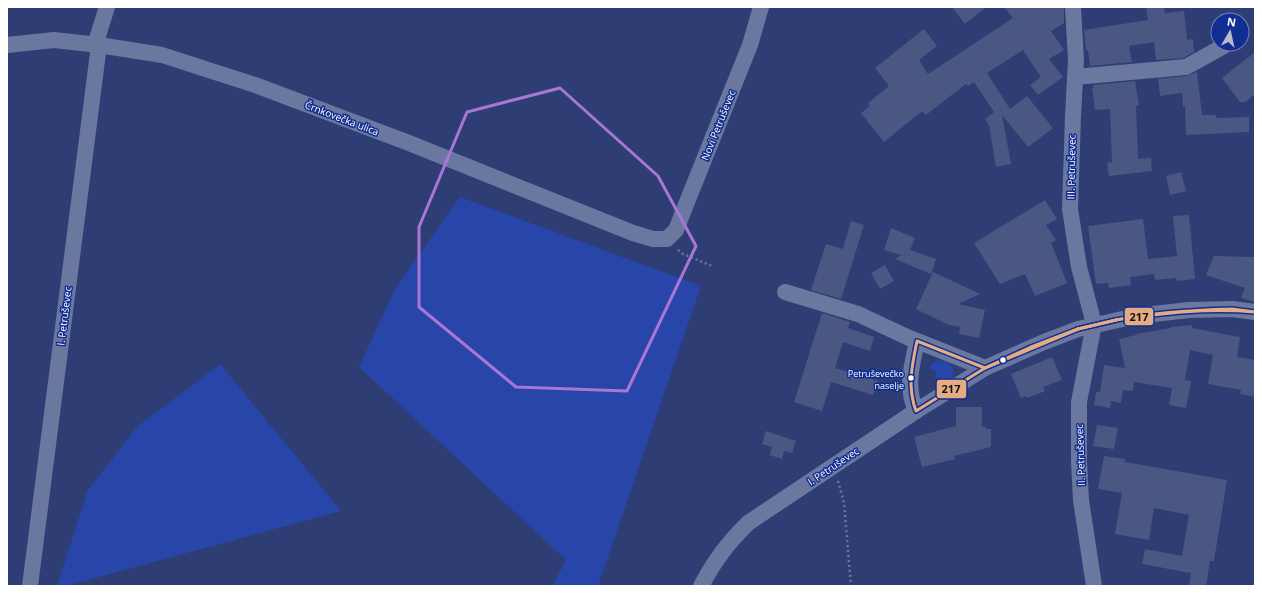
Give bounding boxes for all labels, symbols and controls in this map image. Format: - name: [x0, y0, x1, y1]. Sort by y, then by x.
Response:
- north arrow: [1210, 12, 1250, 52]
- text: N: [1226, 14, 1237, 30]
- street label: Novi Petruševec: [697, 87, 739, 162]
- street label: Črnkovečka ulica: [303, 97, 381, 139]
- street label: III. Petruševec: [1063, 134, 1079, 200]
- street label: I. Petruševec: [53, 286, 75, 346]
- line badge: 217: [1124, 307, 1154, 326]
- text: 217: [1130, 309, 1148, 324]
- unlabelled marker: [998, 355, 1008, 365]
- place label: Petruševečko naselje: [848, 367, 904, 392]
- marker: Petruševečko naselje: [906, 373, 916, 383]
- line badge: 217: [936, 379, 967, 399]
- text: 217: [942, 381, 960, 396]
- street label: II. Petruševec: [1072, 424, 1088, 486]
- street label: I. Petruševec: [805, 444, 862, 488]

